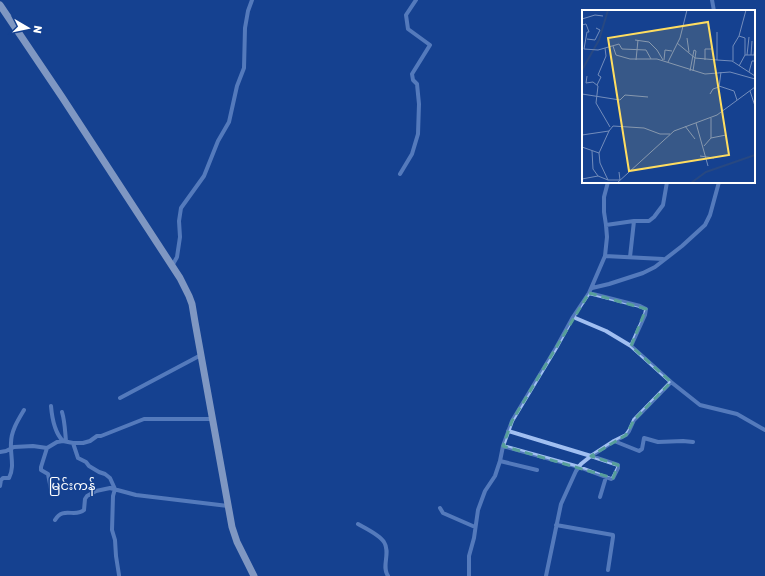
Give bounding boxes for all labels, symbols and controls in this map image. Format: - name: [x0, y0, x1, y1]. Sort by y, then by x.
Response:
- north arrow: [8, 8, 48, 48]
- inset map: [582, 10, 755, 183]
- text: N: [30, 25, 44, 34]
- district label: မြင်းကန်: [49, 477, 95, 496]

